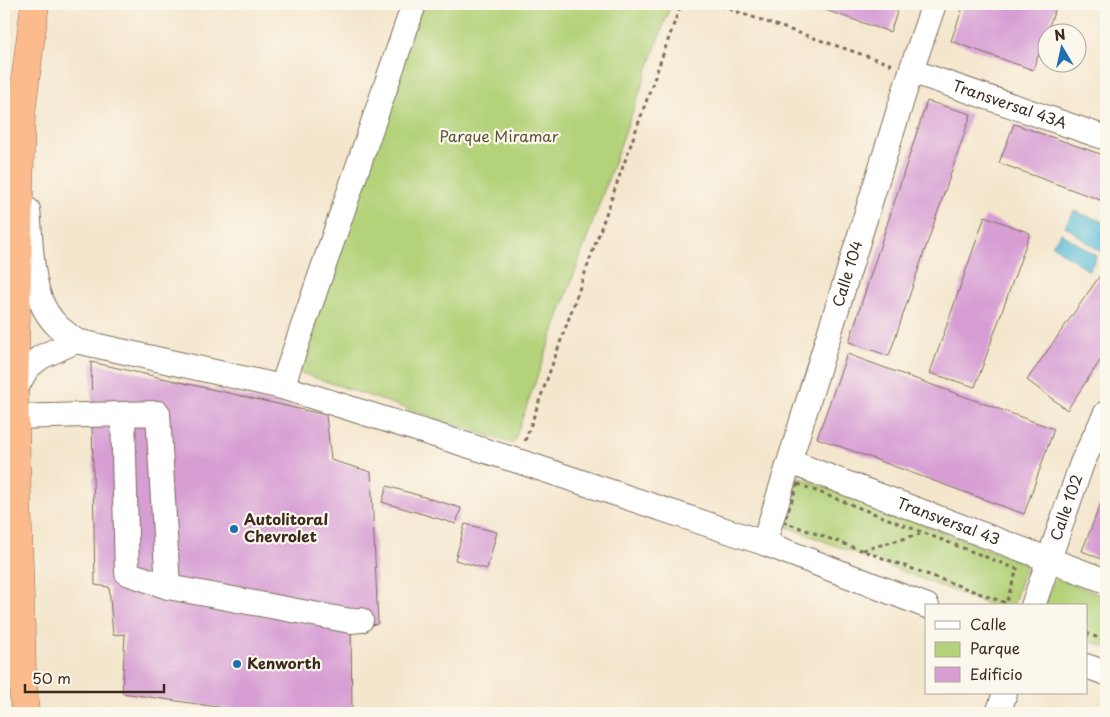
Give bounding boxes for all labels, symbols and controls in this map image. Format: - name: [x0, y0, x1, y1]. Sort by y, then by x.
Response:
- north arrow: [1038, 22, 1088, 72]
- text: N: [1053, 23, 1067, 46]
- street label: Transversal 43A: [950, 73, 1070, 134]
- park label: Parque Miramar: [440, 124, 559, 147]
- street label: Calle 104: [825, 237, 868, 310]
- street label: Calle 102: [1043, 471, 1087, 543]
- street label: Transversal 43: [894, 490, 1003, 550]
- place label: Autolitoral Chevrolet: [244, 507, 328, 547]
- marker: Autolitoral Chevrolet: [228, 523, 240, 535]
- legend: [925, 604, 1088, 694]
- text: Calle: [970, 612, 1007, 635]
- text: Parque: [970, 636, 1020, 659]
- place label: Kenworth: [247, 651, 321, 674]
- marker: Kenworth: [231, 658, 243, 670]
- scale bar: [25, 662, 164, 694]
- text: Edificio: [970, 662, 1023, 685]
- text: 50 m: [32, 666, 71, 689]

